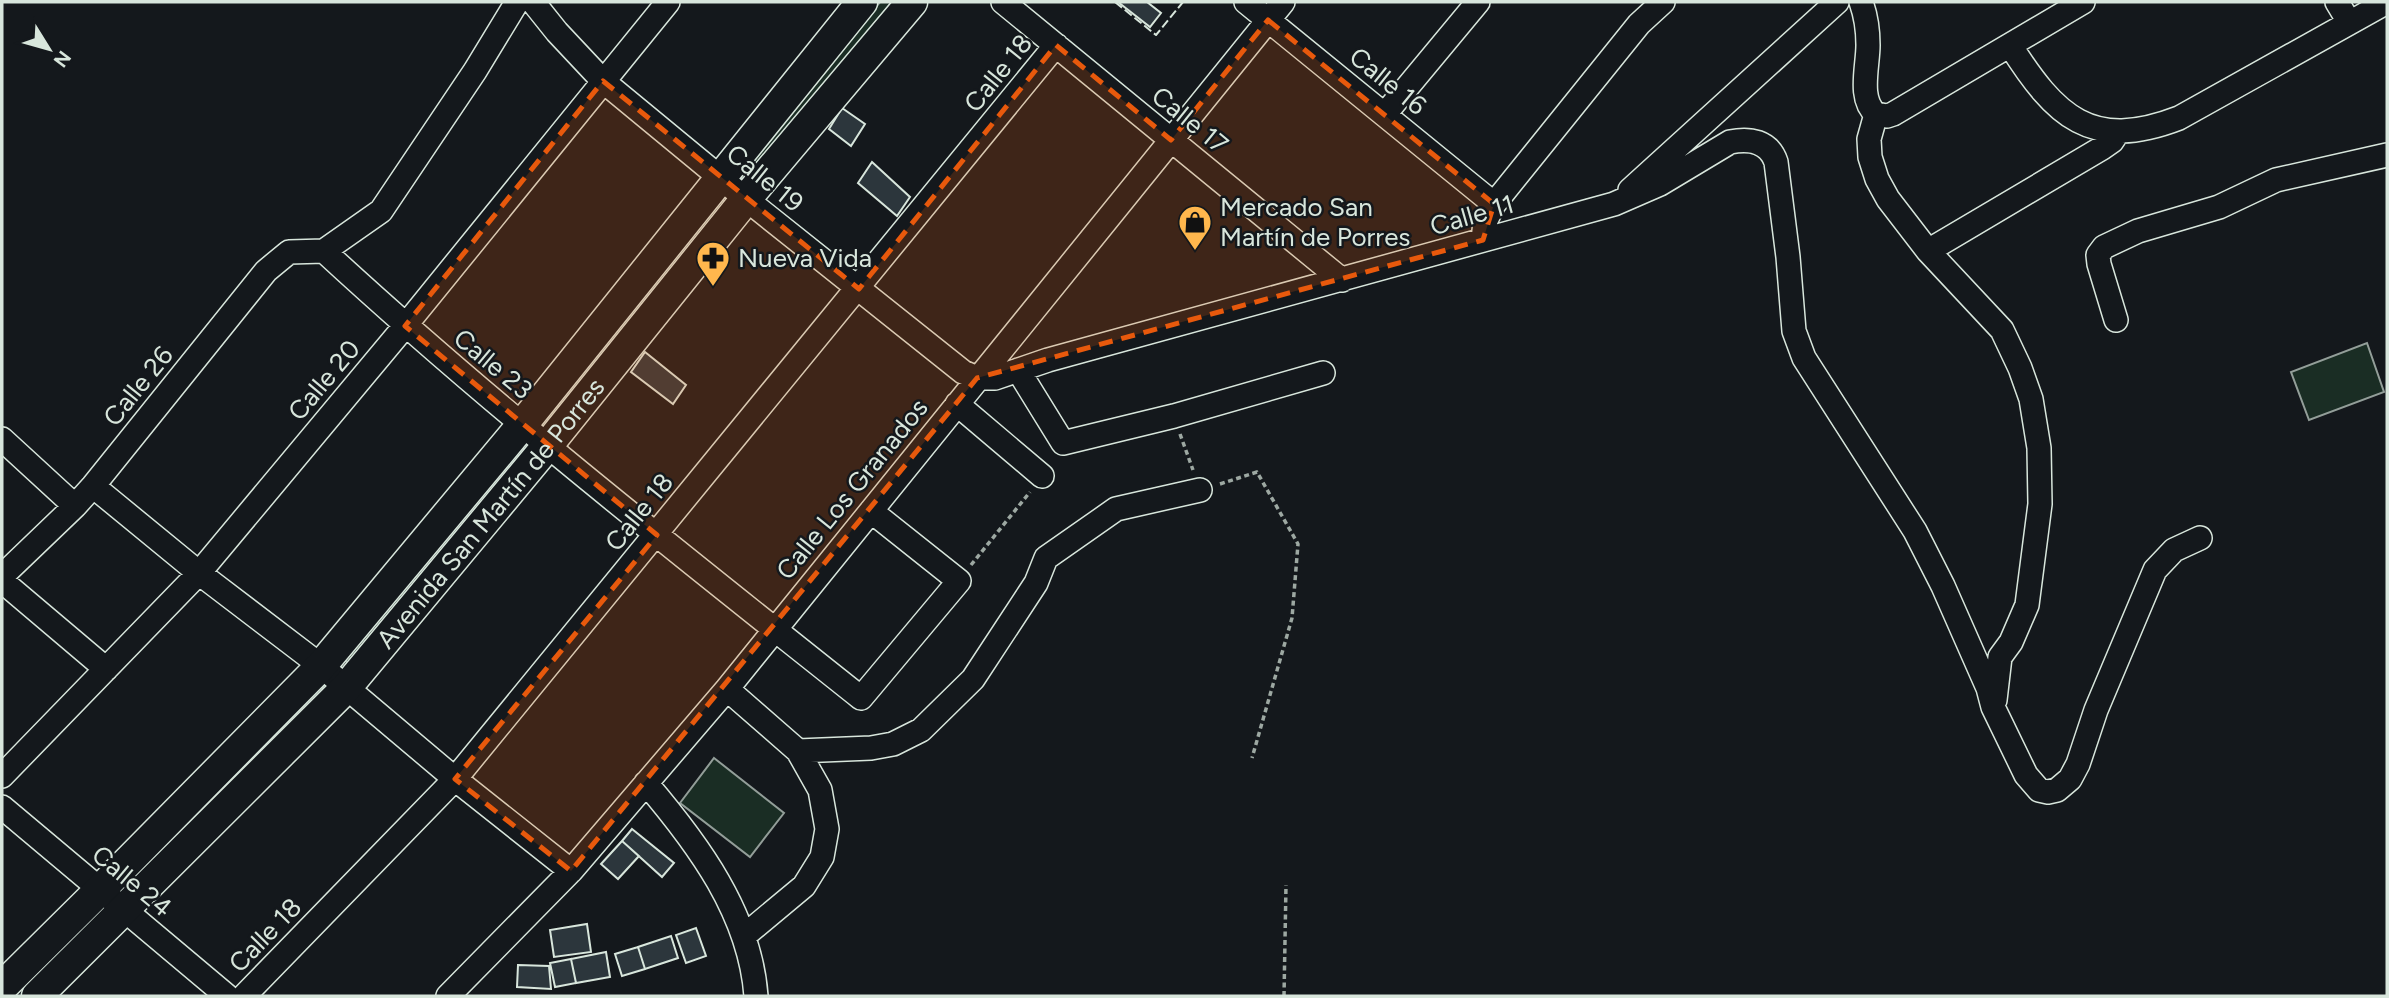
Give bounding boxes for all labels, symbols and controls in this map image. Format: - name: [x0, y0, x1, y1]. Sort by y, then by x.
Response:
- north arrow: [14, 14, 84, 84]
- street label: Calle 18: [957, 28, 1039, 118]
- street label: Calle 16: [1343, 40, 1433, 122]
- text: N: [49, 46, 76, 72]
- street label: Calle 17: [1145, 80, 1235, 160]
- street label: Calle 19: [720, 137, 810, 219]
- street label: Calle 11: [1426, 188, 1518, 242]
- place label: Mercado San Martín de Porres: [1220, 191, 1410, 253]
- shop icon: Mercado San Martín de Porres: [1176, 203, 1214, 252]
- pharmacy icon: Nueva Vida: [694, 239, 732, 288]
- place label: Nueva Vida: [738, 242, 872, 274]
- street label: Calle 23: [447, 322, 539, 406]
- street label: Calle 20: [281, 333, 367, 427]
- street label: Calle 26: [96, 340, 180, 432]
- street label: Avenida San Martín de Porres: [370, 372, 611, 655]
- street label: Calle Los Granados: [769, 392, 935, 586]
- street label: Calle 18: [598, 467, 680, 557]
- street label: Calle 24: [85, 838, 179, 924]
- street label: Calle 18: [222, 891, 308, 979]

